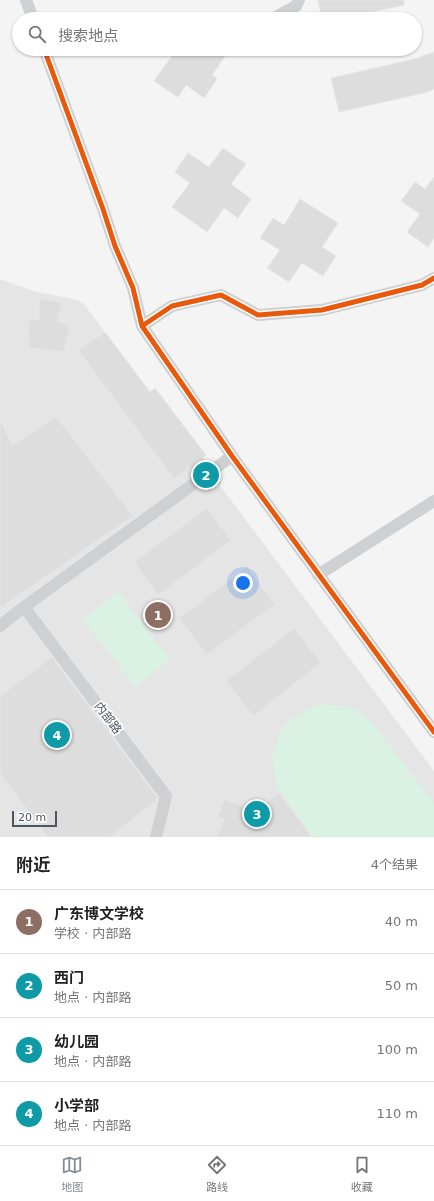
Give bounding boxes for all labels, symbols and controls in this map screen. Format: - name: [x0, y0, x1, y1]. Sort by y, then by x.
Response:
- search box: [12, 12, 422, 56]
- icon: search: [26, 23, 48, 45]
- text: 搜索地点: [58, 27, 118, 45]
- pin: 2: [193, 460, 219, 490]
- your location: [233, 573, 253, 593]
- pin: 1: [145, 600, 171, 630]
- street label: 内部路: [92, 699, 124, 737]
- pin: 4: [44, 720, 70, 750]
- pin: 3: [244, 799, 270, 829]
- scale bar: [12, 809, 57, 828]
- text: 20 m: [18, 811, 46, 824]
- text: 附近: [16, 855, 50, 875]
- text: 4个结果: [371, 857, 418, 872]
- text: 广东博文学校: [54, 905, 144, 923]
- text: 1: [24, 914, 34, 929]
- text: 40 m: [385, 914, 418, 929]
- text: 学校 · 内部路: [54, 926, 131, 941]
- text: 西门: [54, 969, 84, 987]
- text: 2: [24, 978, 34, 993]
- text: 50 m: [385, 978, 418, 993]
- text: 地点 · 内部路: [54, 990, 131, 1005]
- text: 幼儿园: [54, 1033, 99, 1051]
- text: 3: [24, 1042, 34, 1057]
- text: 100 m: [376, 1042, 418, 1057]
- text: 地点 · 内部路: [54, 1054, 131, 1069]
- text: 小学部: [54, 1097, 99, 1115]
- text: 4: [24, 1106, 34, 1121]
- text: 110 m: [376, 1106, 418, 1121]
- text: 地点 · 内部路: [54, 1118, 131, 1133]
- tab: 地图: [61, 1154, 83, 1194]
- tab: 路线: [206, 1154, 228, 1194]
- tab: 收藏: [351, 1154, 373, 1194]

